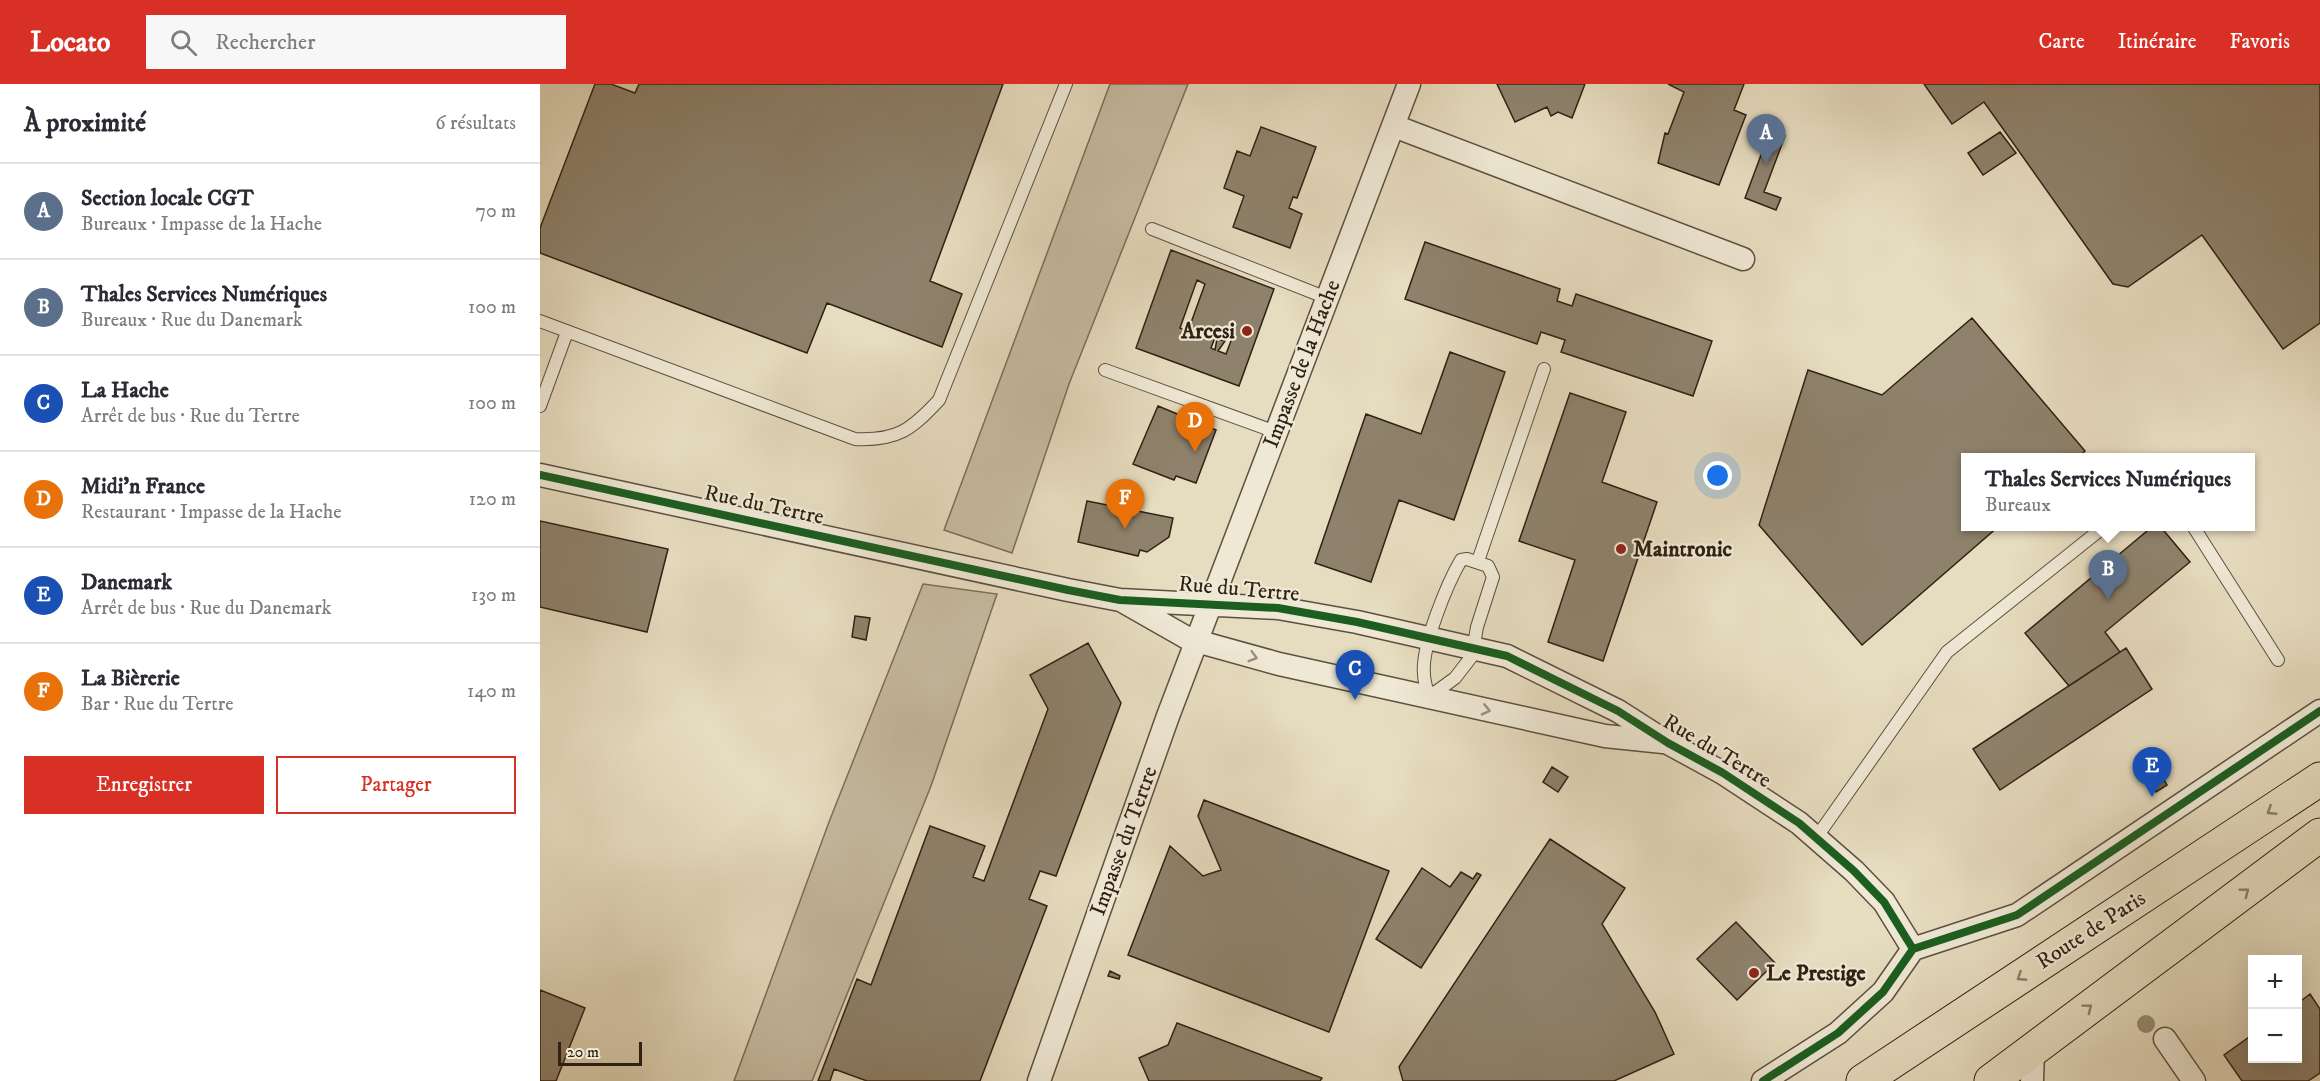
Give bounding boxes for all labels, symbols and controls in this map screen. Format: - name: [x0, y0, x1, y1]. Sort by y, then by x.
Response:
- search box: [146, 15, 566, 69]
- text: Locato: [30, 25, 110, 60]
- icon: search: [167, 26, 200, 59]
- text: Rechercher: [215, 29, 315, 56]
- text: Carte: [2039, 29, 2085, 55]
- text: Itinéraire: [2118, 29, 2196, 55]
- text: Favoris: [2229, 29, 2290, 55]
- text: À proximité: [24, 107, 146, 140]
- text: 6 résultats: [435, 111, 516, 136]
- pin: A: [1746, 115, 1786, 164]
- text: Section locale CGT: [81, 185, 254, 212]
- text: A: [37, 199, 50, 224]
- text: 70 m: [475, 199, 516, 224]
- text: Bureaux · Impasse de la Hache: [81, 212, 322, 237]
- street label: Impasse de la Hache: [1258, 276, 1346, 452]
- text: Thales Services Numériques: [81, 281, 327, 308]
- text: B: [37, 295, 50, 320]
- text: 100 m: [468, 295, 516, 320]
- text: Bureaux · Rue du Danemark: [81, 308, 303, 333]
- place label: Arcesi: [1180, 318, 1235, 345]
- marker: Arcesi: [1240, 324, 1254, 338]
- text: La Hache: [81, 377, 169, 404]
- text: C: [37, 391, 50, 416]
- text: 100 m: [468, 391, 516, 416]
- pin: D: [1176, 402, 1214, 452]
- text: Arrêt de bus · Rue du Tertre: [81, 404, 300, 429]
- popup: [1961, 453, 2255, 531]
- your location: [1703, 461, 1732, 490]
- text: Thales Services Numériques: [1985, 466, 2231, 493]
- text: Midi'n France: [81, 473, 205, 500]
- street label: Rue du Tertre: [702, 479, 826, 531]
- pin: F: [1106, 480, 1144, 529]
- text: D: [36, 487, 51, 512]
- text: 120 m: [469, 487, 516, 512]
- text: Bureaux: [1985, 493, 2051, 518]
- text: Restaurant · Impasse de la Hache: [81, 500, 341, 525]
- place label: Maintronic: [1633, 536, 1733, 563]
- marker: Maintronic: [1614, 542, 1628, 556]
- pin: B: [2088, 550, 2128, 600]
- text: Danemark: [81, 569, 172, 596]
- street label: Rue du Tertre: [1177, 570, 1301, 608]
- text: E: [36, 583, 51, 608]
- text: 130 m: [471, 583, 516, 608]
- text: Arrêt de bus · Rue du Danemark: [81, 596, 332, 621]
- one-way arrow: [1248, 649, 1258, 662]
- pin: C: [1336, 650, 1374, 700]
- text: La Bièrerie: [81, 665, 180, 692]
- text: F: [37, 679, 50, 704]
- text: 140 m: [467, 679, 516, 704]
- text: Bar · Rue du Tertre: [81, 692, 233, 717]
- one-way arrow: [1481, 702, 1491, 715]
- street label: Rue du Tertre: [1658, 708, 1776, 794]
- pin: E: [2132, 748, 2172, 797]
- button: Enregistrer: [24, 756, 264, 814]
- button: Partager: [276, 756, 516, 814]
- street label: Impasse du Tertre: [1084, 763, 1164, 919]
- one-way arrow: [2267, 804, 2278, 815]
- street label: Route de Paris: [2031, 885, 2151, 975]
- one-way arrow: [2238, 888, 2249, 899]
- map controls: [2248, 955, 2302, 1063]
- button: +: [2248, 955, 2302, 1009]
- place label: Le Prestige: [1766, 960, 1866, 987]
- marker: Le Prestige: [1747, 966, 1761, 980]
- one-way arrow: [2017, 969, 2027, 981]
- one-way arrow: [2082, 1004, 2093, 1015]
- button: −: [2248, 1009, 2302, 1063]
- scale bar: [558, 1039, 642, 1066]
- text: 20 m: [567, 1042, 599, 1062]

